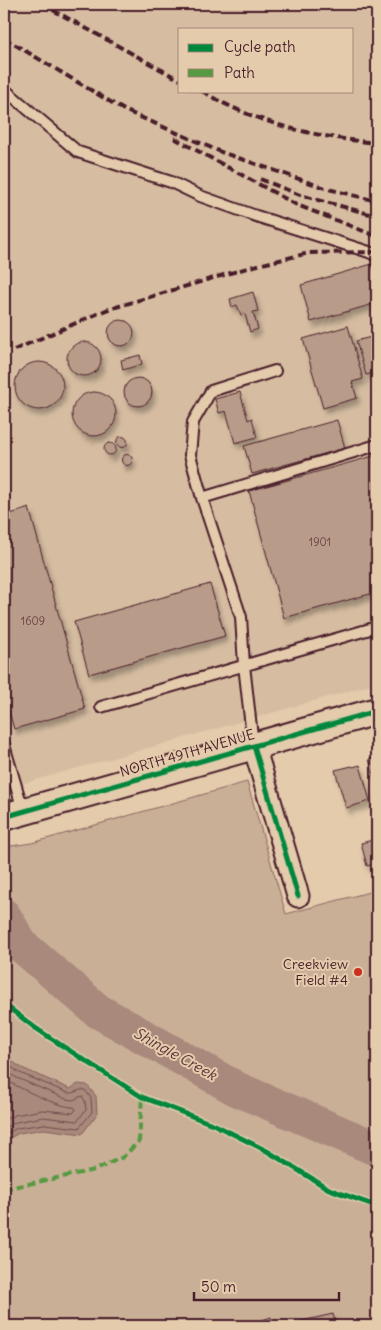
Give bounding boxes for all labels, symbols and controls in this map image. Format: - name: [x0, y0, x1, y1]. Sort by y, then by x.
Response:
- legend: [178, 28, 354, 92]
- text: Cycle path: [224, 37, 296, 56]
- text: Path: [224, 63, 255, 82]
- house number: 1901: [309, 535, 331, 549]
- house number: 1609: [21, 614, 45, 628]
- street label: NORTH 49TH AVENUE: [118, 725, 256, 781]
- place label: Creekview Field #4: [283, 955, 348, 989]
- marker: Creekview Field #4: [352, 966, 364, 978]
- water label: Shingle Creek: [131, 1023, 221, 1085]
- scale bar: [194, 1270, 338, 1302]
- text: 50 m: [201, 1277, 236, 1296]

